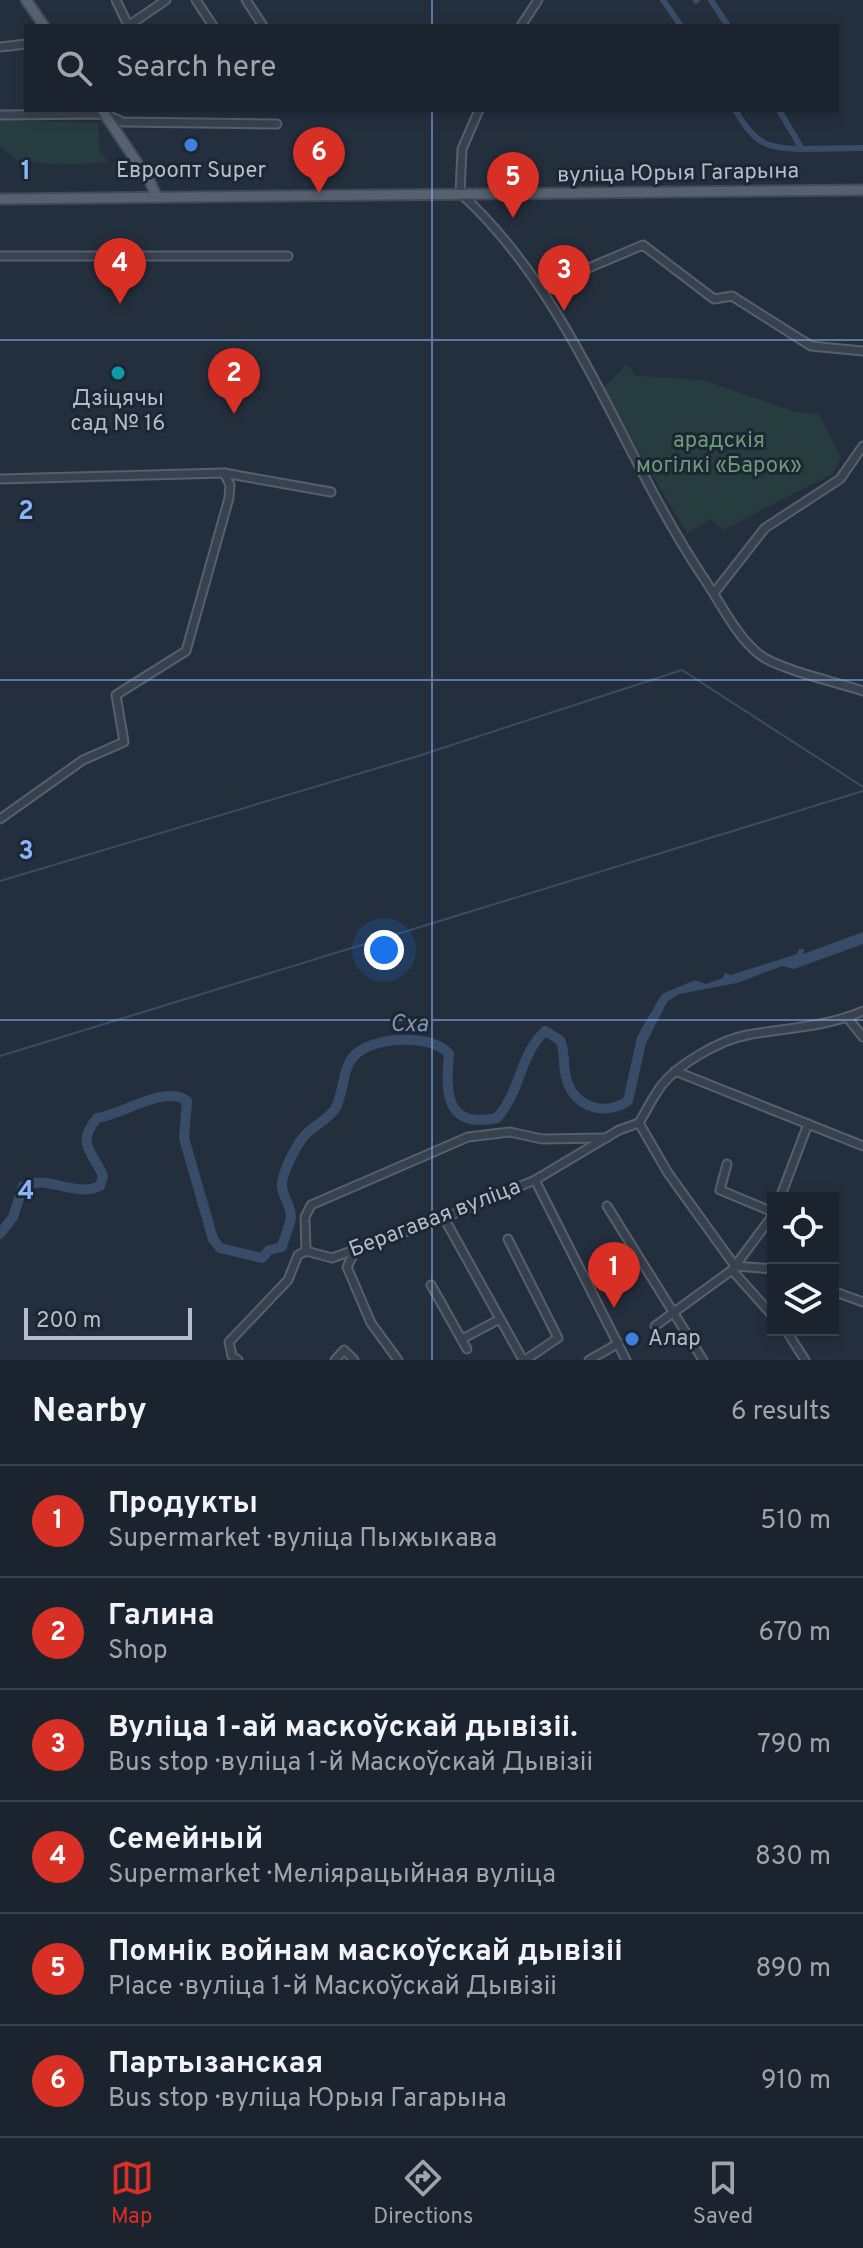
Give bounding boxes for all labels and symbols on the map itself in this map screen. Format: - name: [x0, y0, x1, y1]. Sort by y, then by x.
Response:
- pin: 6: [293, 127, 345, 193]
- marker: Евроопт Super: [182, 136, 200, 154]
- pin: 5: [487, 152, 539, 218]
- text: 1: [21, 156, 31, 189]
- place label: Евроопт Super: [116, 158, 266, 185]
- street label: вуліца Юрыя Гагарына: [557, 158, 799, 190]
- pin: 4: [94, 238, 146, 304]
- pin: 3: [538, 245, 590, 311]
- pin: 2: [208, 348, 260, 414]
- marker: Дзіцячы сад № 16: [109, 364, 127, 382]
- place label: Дзіцячы сад № 16: [71, 386, 165, 438]
- park label: арадскія могілкі «Барок»: [636, 428, 802, 480]
- text: 2: [18, 496, 34, 529]
- text: 3: [18, 836, 34, 869]
- your location: [364, 930, 404, 970]
- water label: Сха: [390, 1010, 429, 1040]
- street label: Берагавая вуліца: [345, 1174, 525, 1264]
- text: 4: [18, 1176, 34, 1209]
- pin: 1: [588, 1242, 640, 1308]
- scale bar: [24, 1304, 192, 1340]
- place label: Алар: [648, 1326, 701, 1353]
- marker: Алар: [623, 1330, 641, 1348]

